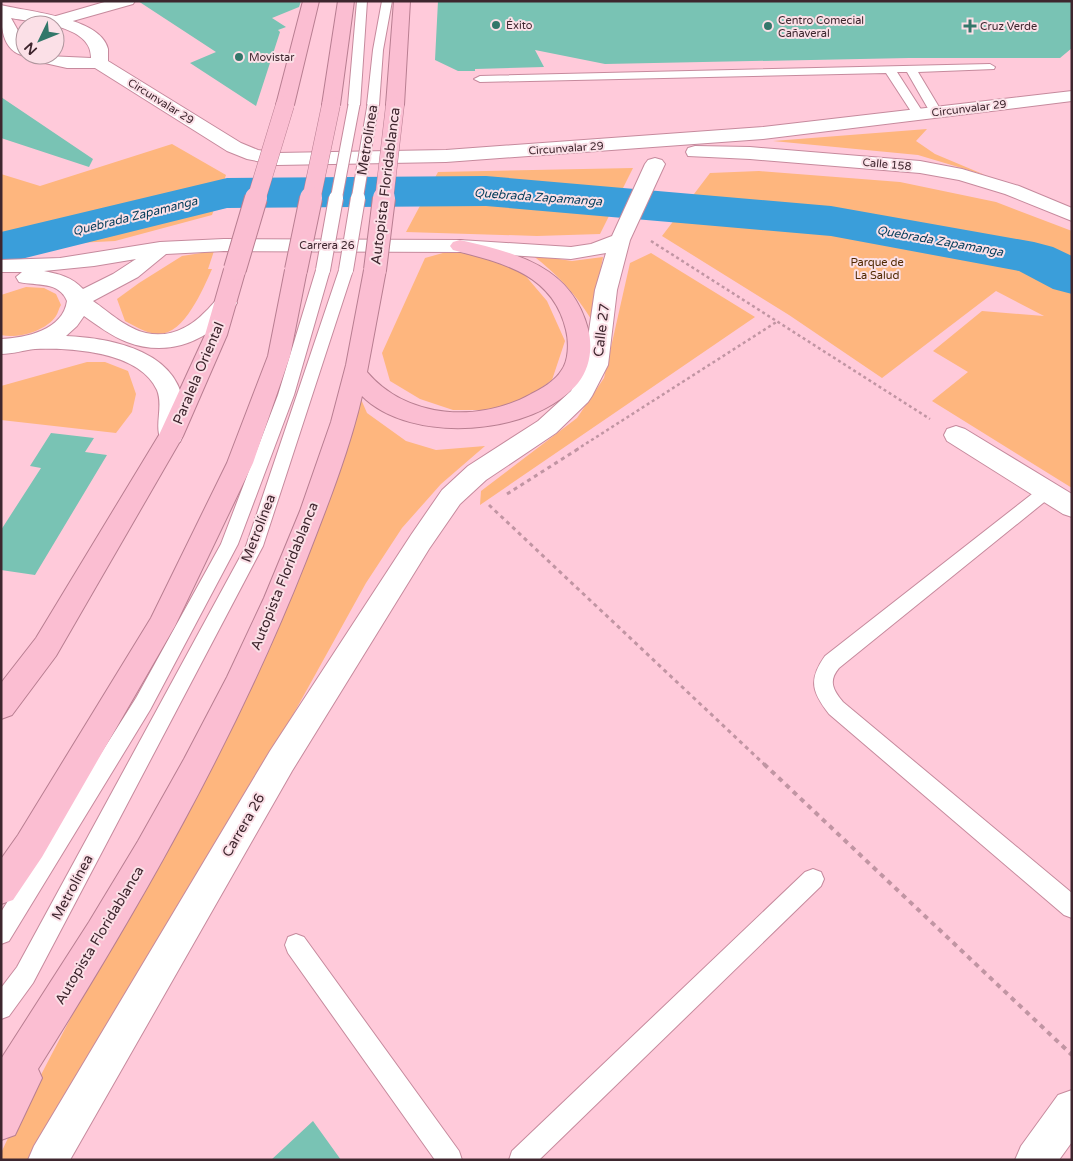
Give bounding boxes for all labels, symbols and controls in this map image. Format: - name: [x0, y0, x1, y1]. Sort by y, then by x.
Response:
- place label: Centro Comecial Cañaveral: [778, 14, 864, 40]
- north arrow: [15, 15, 65, 65]
- place label: Éxito: [506, 18, 533, 32]
- marker: Éxito: [490, 19, 502, 31]
- marker: Centro Comecial Cañaveral: [762, 20, 774, 32]
- marker: Cruz Verde: [964, 20, 976, 32]
- place label: Cruz Verde: [980, 20, 1037, 33]
- text: N: [21, 39, 41, 58]
- marker: Movistar: [233, 51, 245, 63]
- place label: Movistar: [249, 51, 295, 64]
- street label: Circunvalar 29: [125, 76, 196, 127]
- street label: Circunvalar 29: [931, 97, 1007, 120]
- street label: Metrolínea: [354, 103, 381, 177]
- street label: Autopista Floridablanca: [367, 106, 404, 266]
- street label: Circunvalar 29: [528, 139, 604, 158]
- street label: Calle 158: [862, 156, 912, 173]
- water label: Quebrada Zapamanga: [474, 186, 603, 208]
- water label: Quebrada Zapamanga: [71, 194, 199, 238]
- water label: Quebrada Zapamanga: [876, 223, 1005, 259]
- street label: Carrera 26: [299, 239, 355, 252]
- park label: Parque de La Salud: [850, 256, 904, 282]
- street label: Calle 27: [590, 302, 613, 358]
- street label: Paralela Oriental: [169, 319, 228, 427]
- street label: Metrolínea: [238, 492, 279, 565]
- street label: Autopista Floridablanca: [247, 500, 322, 653]
- street label: Carrera 26: [218, 790, 269, 860]
- street label: Metrolínea: [48, 852, 97, 923]
- street label: Autopista Floridablanca: [51, 863, 148, 1008]

